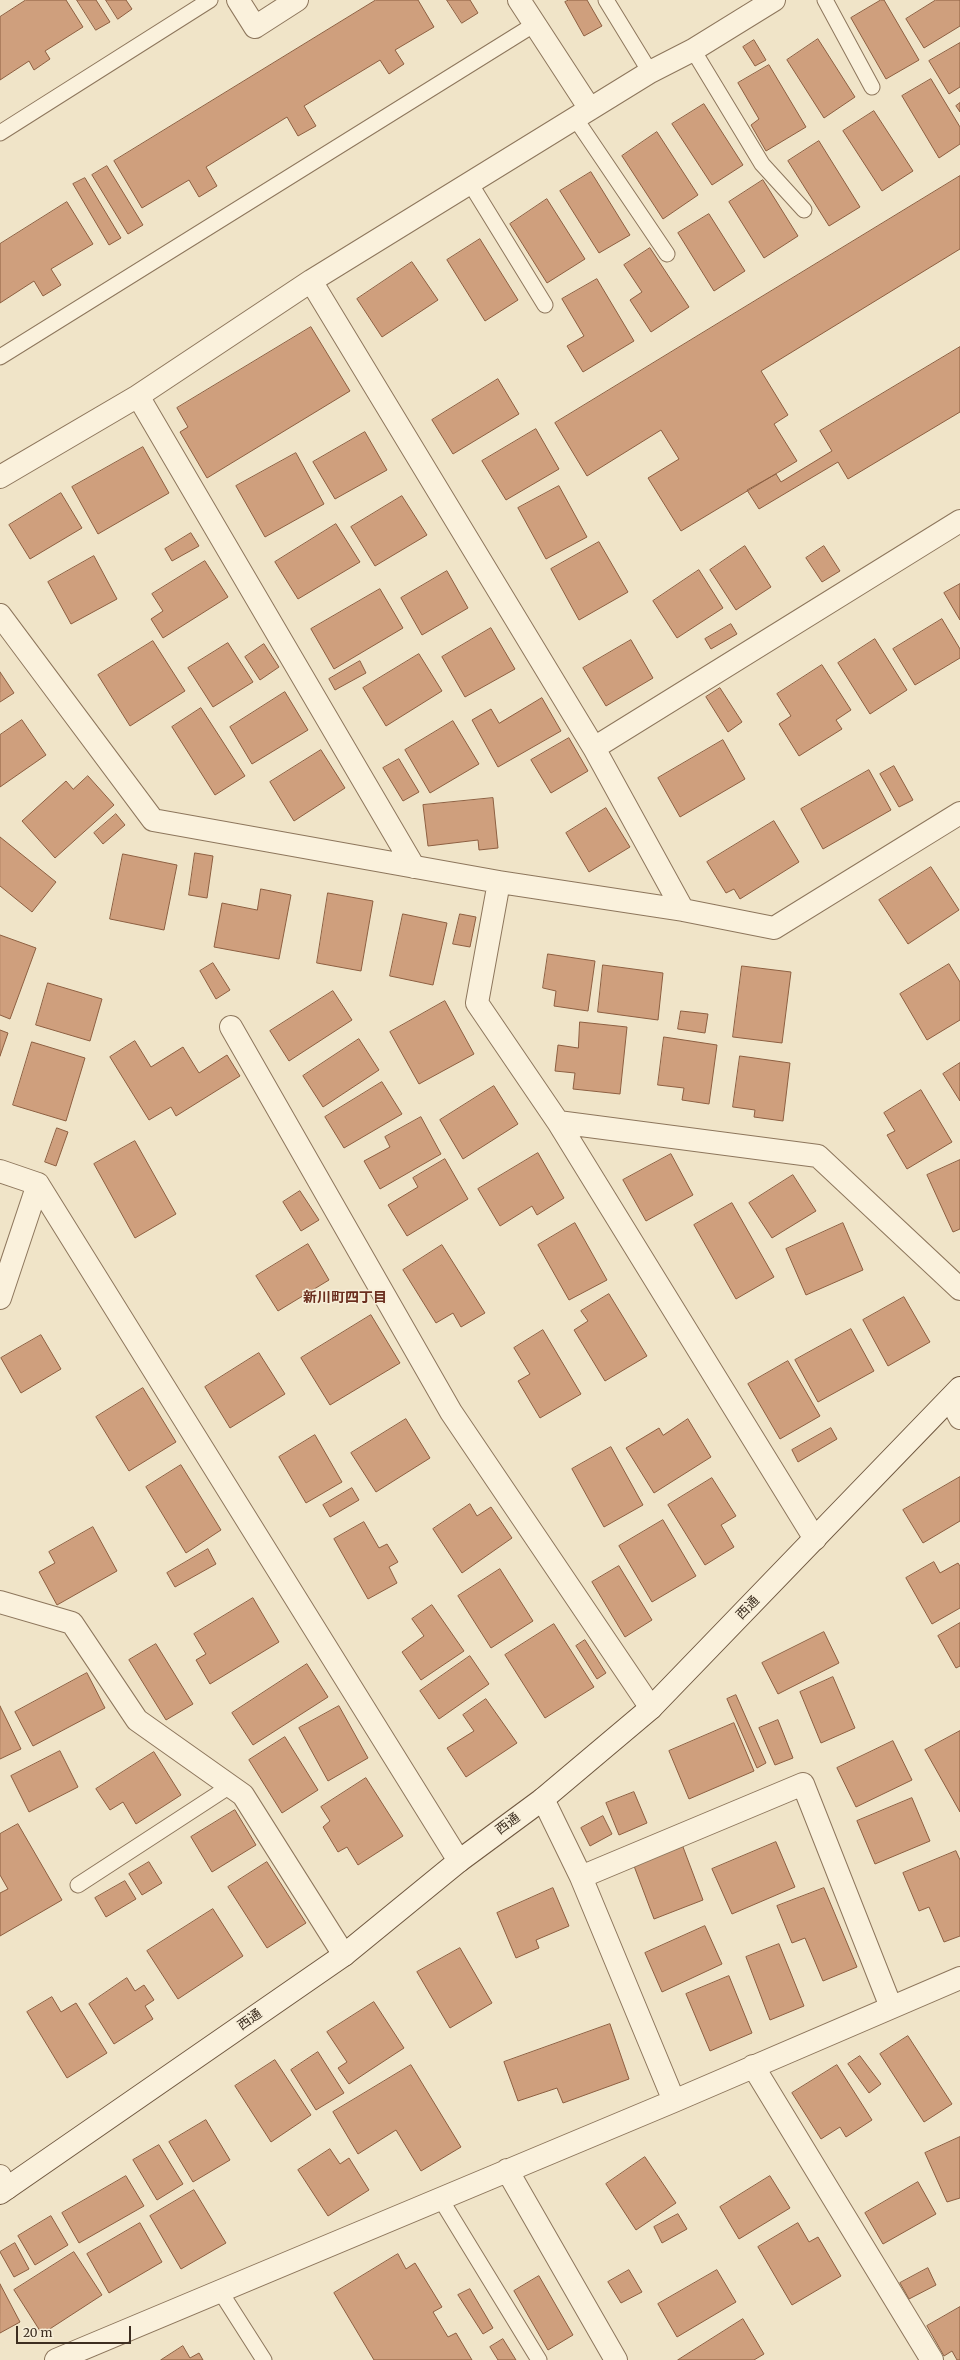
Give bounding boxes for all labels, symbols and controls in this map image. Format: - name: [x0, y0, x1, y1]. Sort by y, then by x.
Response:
- district label: 新川町四丁目: [303, 1290, 387, 1306]
- street label: 西通: [733, 1593, 763, 1623]
- street label: 西通: [493, 1810, 523, 1838]
- street label: 西通: [235, 2006, 265, 2034]
- scale bar: [18, 2318, 133, 2344]
- text: 20 m: [23, 2325, 52, 2340]

